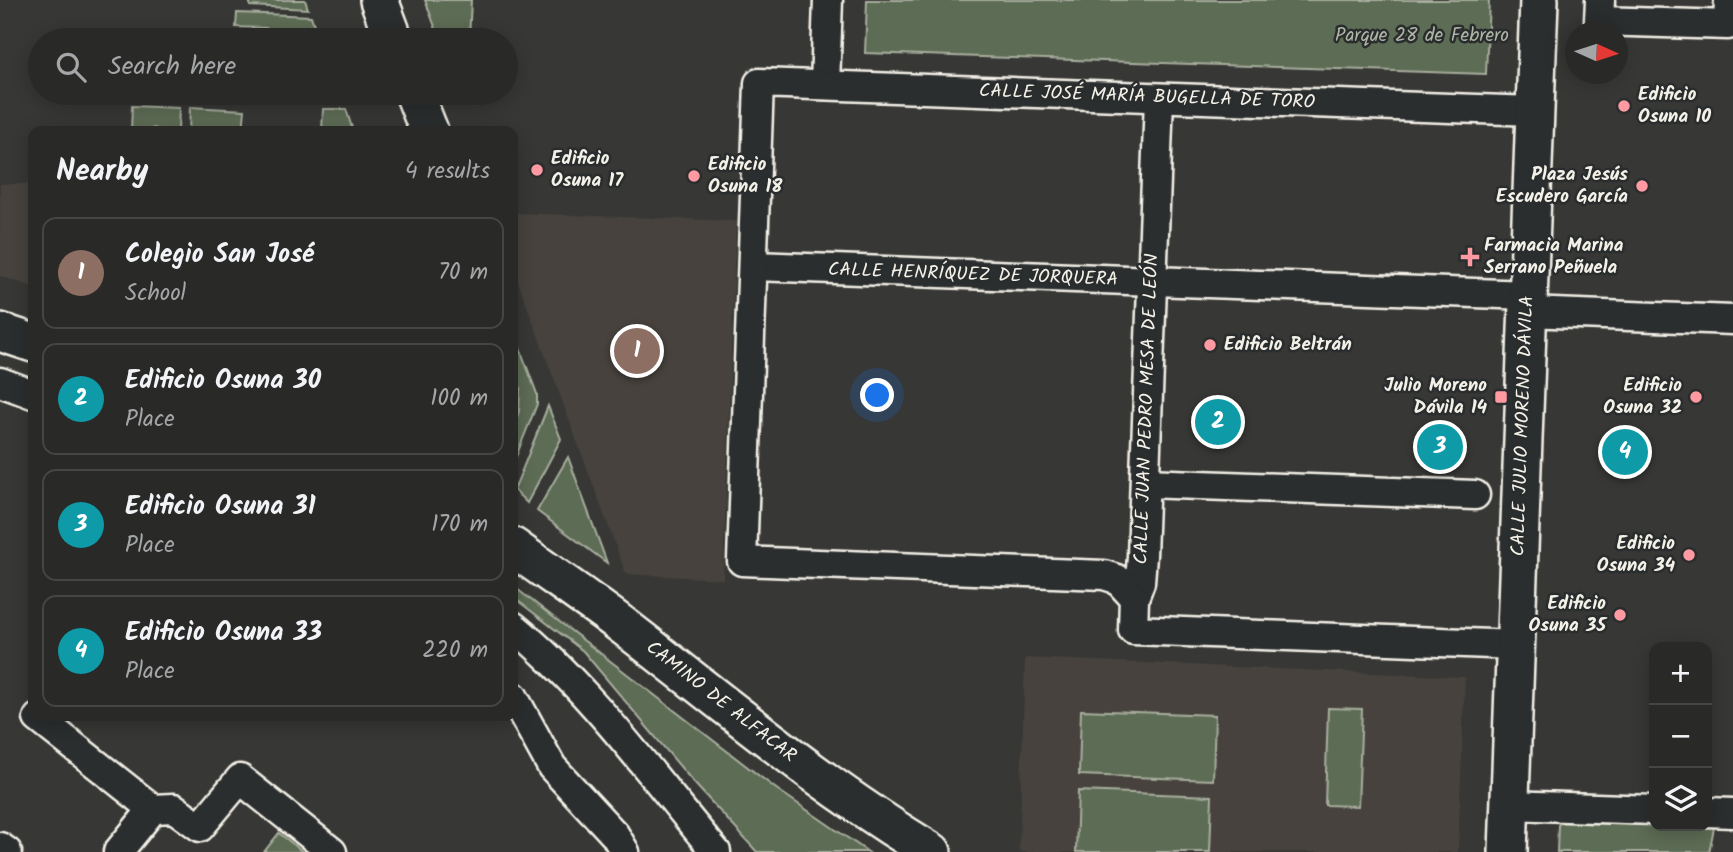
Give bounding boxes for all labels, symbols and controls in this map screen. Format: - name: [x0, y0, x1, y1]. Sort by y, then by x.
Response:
- park label: Parque 28 de Febrero: [1335, 21, 1509, 51]
- north arrow: [1565, 21, 1628, 84]
- search box: [28, 28, 518, 105]
- text: Search here: [108, 46, 236, 88]
- icon: search: [52, 48, 90, 86]
- street label: CALLE JOSÉ MARÍA BUGELLA DE TORO: [979, 76, 1316, 118]
- place label: Edificio Osuna 10: [1638, 80, 1711, 132]
- marker: Edificio Osuna 10: [1616, 98, 1632, 114]
- place label: Edificio Osuna 17: [551, 144, 624, 196]
- text: Nearby: [56, 148, 148, 196]
- place label: Edificio Osuna 18: [708, 150, 783, 202]
- text: 4 results: [405, 154, 490, 190]
- place label: Plaza Jesús Escudero García: [1496, 160, 1628, 212]
- marker: Edificio Osuna 17: [529, 162, 545, 178]
- marker: Edificio Osuna 18: [686, 168, 702, 184]
- marker: Plaza Jesús Escudero García: [1634, 178, 1650, 194]
- place label: Farmacia Marina Serrano Peñuela: [1484, 231, 1624, 283]
- text: Colegio San José: [125, 234, 314, 276]
- marker: Farmacia Marina Serrano Peñuela: [1462, 249, 1478, 265]
- street label: CALLE JUAN PEDRO MESA DE LEÓN: [1127, 253, 1167, 565]
- text: 1: [78, 255, 84, 291]
- text: 70 m: [438, 255, 488, 291]
- street label: CALLE HENRÍQUEZ DE JORQUERA: [828, 255, 1118, 295]
- text: School: [125, 276, 186, 312]
- street label: CALLE JULIO MORENO DÁVILA: [1503, 295, 1543, 557]
- pin: 1: [614, 325, 660, 377]
- place label: Edificio Beltrán: [1224, 330, 1352, 360]
- marker: Edificio Beltrán: [1202, 337, 1218, 353]
- text: Edificio Osuna 30: [125, 360, 321, 402]
- place label: Julio Moreno Dávila 14: [1384, 371, 1488, 423]
- place label: Edificio Osuna 32: [1603, 371, 1682, 423]
- your location: [860, 378, 894, 412]
- text: 2: [74, 381, 88, 417]
- text: 100 m: [430, 381, 488, 417]
- marker: Julio Moreno Dávila 14: [1493, 389, 1509, 405]
- marker: Edificio Osuna 32: [1688, 389, 1704, 405]
- pin: 2: [1195, 396, 1241, 448]
- text: Place: [125, 402, 175, 438]
- pin: 3: [1417, 421, 1463, 473]
- pin: 4: [1602, 426, 1648, 478]
- text: Edificio Osuna 31: [125, 486, 316, 528]
- text: 3: [75, 507, 87, 543]
- text: 170 m: [431, 507, 488, 543]
- text: Place: [125, 528, 175, 564]
- place label: Edificio Osuna 34: [1597, 529, 1676, 581]
- marker: Edificio Osuna 34: [1681, 547, 1697, 563]
- place label: Edificio Osuna 35: [1529, 589, 1607, 641]
- marker: Edificio Osuna 35: [1612, 607, 1628, 623]
- text: Edificio Osuna 33: [125, 612, 322, 654]
- text: 4: [75, 633, 87, 669]
- text: 220 m: [422, 633, 488, 669]
- street label: CAMINO DE ALFACAR: [639, 633, 803, 771]
- map controls: [1649, 642, 1712, 831]
- button: +: [1649, 642, 1712, 705]
- text: Place: [125, 654, 175, 690]
- button: −: [1649, 705, 1712, 768]
- button: layers: [1649, 768, 1712, 831]

